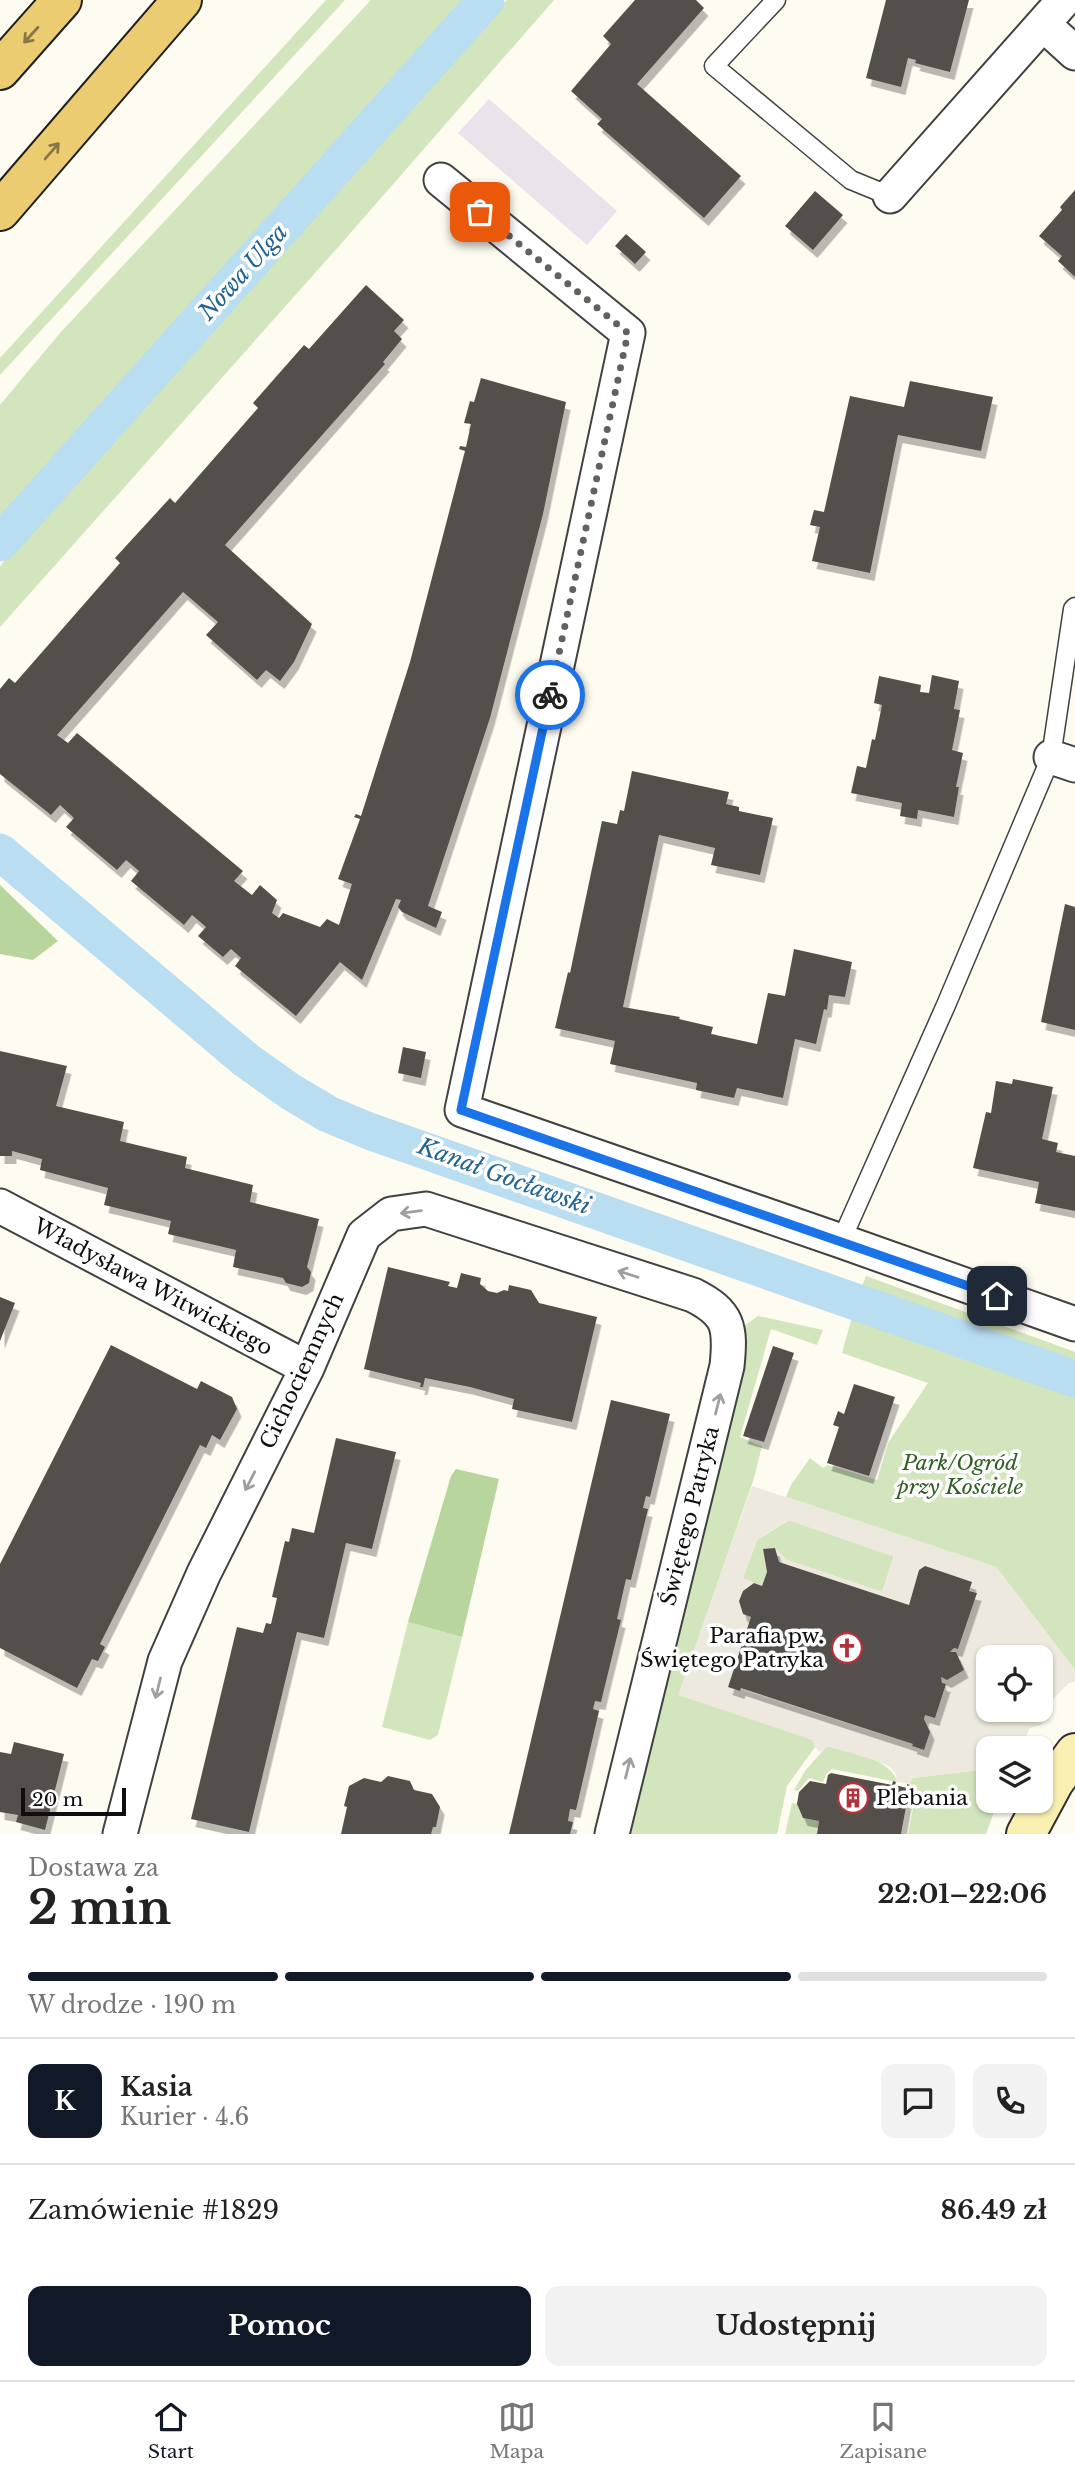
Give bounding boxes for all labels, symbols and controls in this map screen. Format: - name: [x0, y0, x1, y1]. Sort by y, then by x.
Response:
- one-way arrow: [23, 26, 39, 44]
- one-way arrow: [44, 142, 60, 160]
- pin: [450, 182, 510, 242]
- icon: bag: [461, 193, 499, 231]
- water label: Nowa Ulga: [192, 218, 293, 326]
- courier: [515, 660, 585, 730]
- icon: bike: [531, 676, 569, 714]
- water label: Kanał Gocławski: [413, 1131, 594, 1220]
- one-way arrow: [400, 1205, 423, 1218]
- street label: Władysława Witwickiego: [28, 1212, 277, 1361]
- pin: [967, 1266, 1027, 1326]
- one-way arrow: [617, 1267, 639, 1280]
- icon: home: [978, 1277, 1016, 1315]
- street label: Cichociemnych: [254, 1289, 350, 1453]
- one-way arrow: [712, 1393, 725, 1416]
- street label: Świętego Patryka: [655, 1423, 725, 1608]
- park label: Park/Ogród przy Kościele: [895, 1450, 1023, 1500]
- one-way arrow: [243, 1470, 256, 1491]
- place label: Parafia pw. Świętego Patryka: [640, 1623, 824, 1673]
- church icon: Parafia pw. Świętego Patryka: [830, 1631, 864, 1665]
- map controls: [976, 1645, 1053, 1813]
- button: locate: [976, 1645, 1053, 1722]
- one-way arrow: [151, 1677, 164, 1699]
- button: layers: [976, 1736, 1053, 1813]
- one-way arrow: [622, 1757, 635, 1780]
- building icon: Plebania: [836, 1781, 870, 1815]
- scale bar: [21, 1785, 126, 1817]
- place label: Plebania: [876, 1785, 968, 1811]
- text: 20 m: [32, 1788, 83, 1811]
- text: Dostawa za: [28, 1854, 159, 1882]
- text: 22:01–22:06: [877, 1878, 1047, 1910]
- text: 2 min: [28, 1879, 171, 1936]
- text: W drodze · 190 m: [28, 1991, 236, 2019]
- button: chat: [881, 2064, 955, 2138]
- button: phone: [973, 2064, 1047, 2138]
- text: Kasia: [120, 2071, 193, 2103]
- text: K: [54, 2085, 76, 2117]
- text: Kurier · 4.6: [120, 2103, 249, 2131]
- text: Zamówienie #1829: [28, 2194, 279, 2226]
- text: 86.49 zł: [940, 2194, 1047, 2226]
- button: Pomoc: [28, 2286, 531, 2366]
- button: Udostępnij: [545, 2286, 1047, 2366]
- tab: Start: [148, 2398, 194, 2463]
- tab: Mapa: [489, 2398, 544, 2463]
- tab: Zapisane: [840, 2398, 927, 2463]

